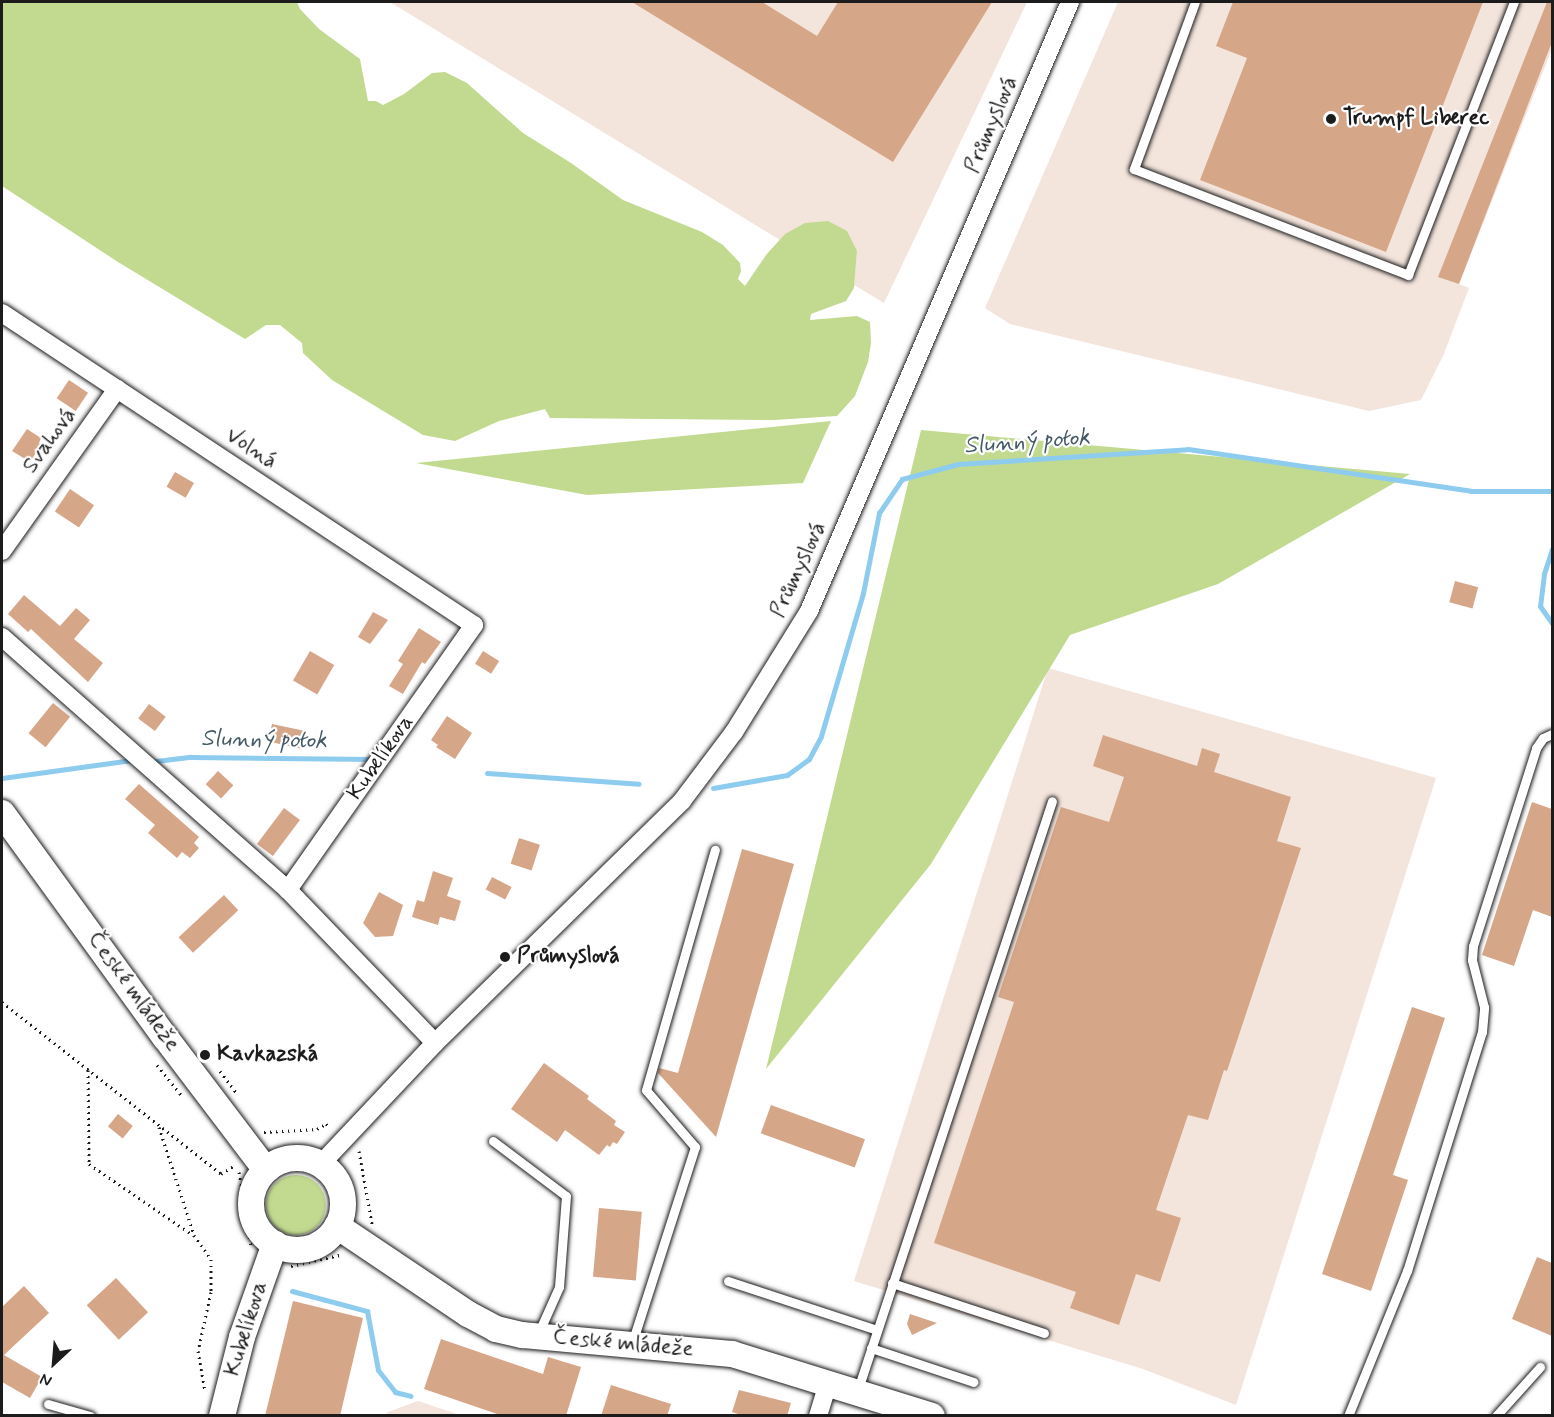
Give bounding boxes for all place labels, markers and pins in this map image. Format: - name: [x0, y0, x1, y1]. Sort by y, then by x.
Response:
- place label: Trumpf Liberec: [1343, 106, 1490, 132]
- marker: Trumpf Liberec: [1324, 112, 1338, 126]
- place label: Průmyslová: [517, 944, 620, 970]
- marker: Průmyslová: [498, 950, 512, 964]
- place label: Kavkazská: [217, 1042, 318, 1068]
- marker: Kavkazská: [198, 1048, 212, 1062]

